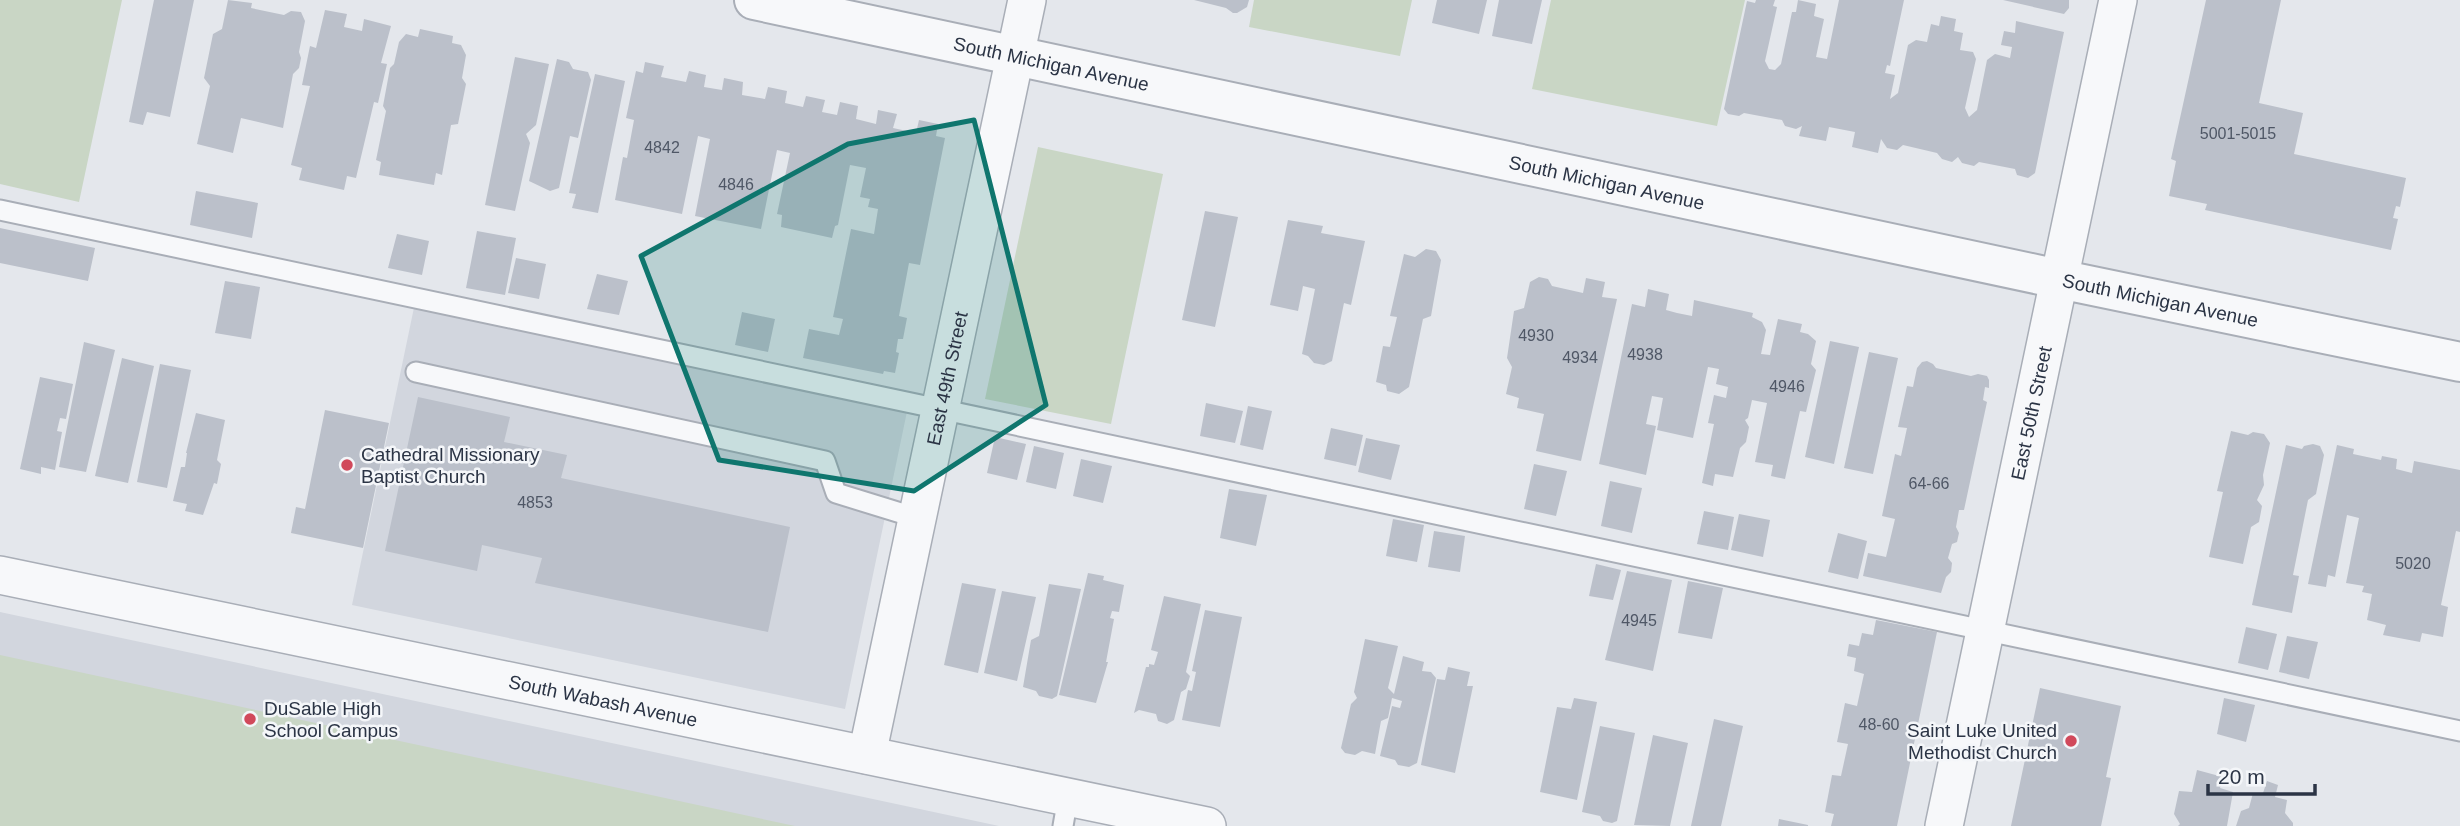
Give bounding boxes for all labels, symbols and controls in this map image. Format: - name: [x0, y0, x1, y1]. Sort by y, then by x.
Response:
- street label: South Michigan Avenue: [952, 32, 1151, 95]
- house number: 5001-5015: [2200, 125, 2276, 142]
- house number: 4842: [644, 139, 680, 156]
- street label: South Michigan Avenue: [1507, 151, 1706, 213]
- house number: 4846: [718, 176, 754, 193]
- street label: South Michigan Avenue: [2061, 269, 2260, 330]
- street label: East 49th Street: [922, 309, 971, 447]
- house number: 4930: [1518, 327, 1554, 344]
- street label: East 50th Street: [2007, 343, 2055, 482]
- house number: 4938: [1627, 346, 1663, 363]
- house number: 4934: [1562, 349, 1598, 366]
- house number: 4946: [1769, 378, 1805, 395]
- place label: Cathedral Missionary Baptist Church: [361, 444, 540, 487]
- marker: Cathedral Missionary Baptist Church: [339, 457, 355, 473]
- house number: 64-66: [1909, 475, 1950, 492]
- house number: 4853: [517, 494, 553, 511]
- house number: 5020: [2395, 555, 2431, 572]
- house number: 4945: [1621, 612, 1657, 629]
- street label: South Wabash Avenue: [507, 671, 699, 730]
- place label: DuSable High School Campus: [264, 698, 398, 741]
- marker: DuSable High School Campus: [242, 711, 258, 727]
- house number: 48-60: [1859, 716, 1900, 733]
- place label: Saint Luke United Methodist Church: [1907, 720, 2057, 763]
- marker: Saint Luke United Methodist Church: [2063, 733, 2079, 749]
- scale bar: [2208, 752, 2315, 796]
- text: 20 m: [2218, 765, 2265, 788]

